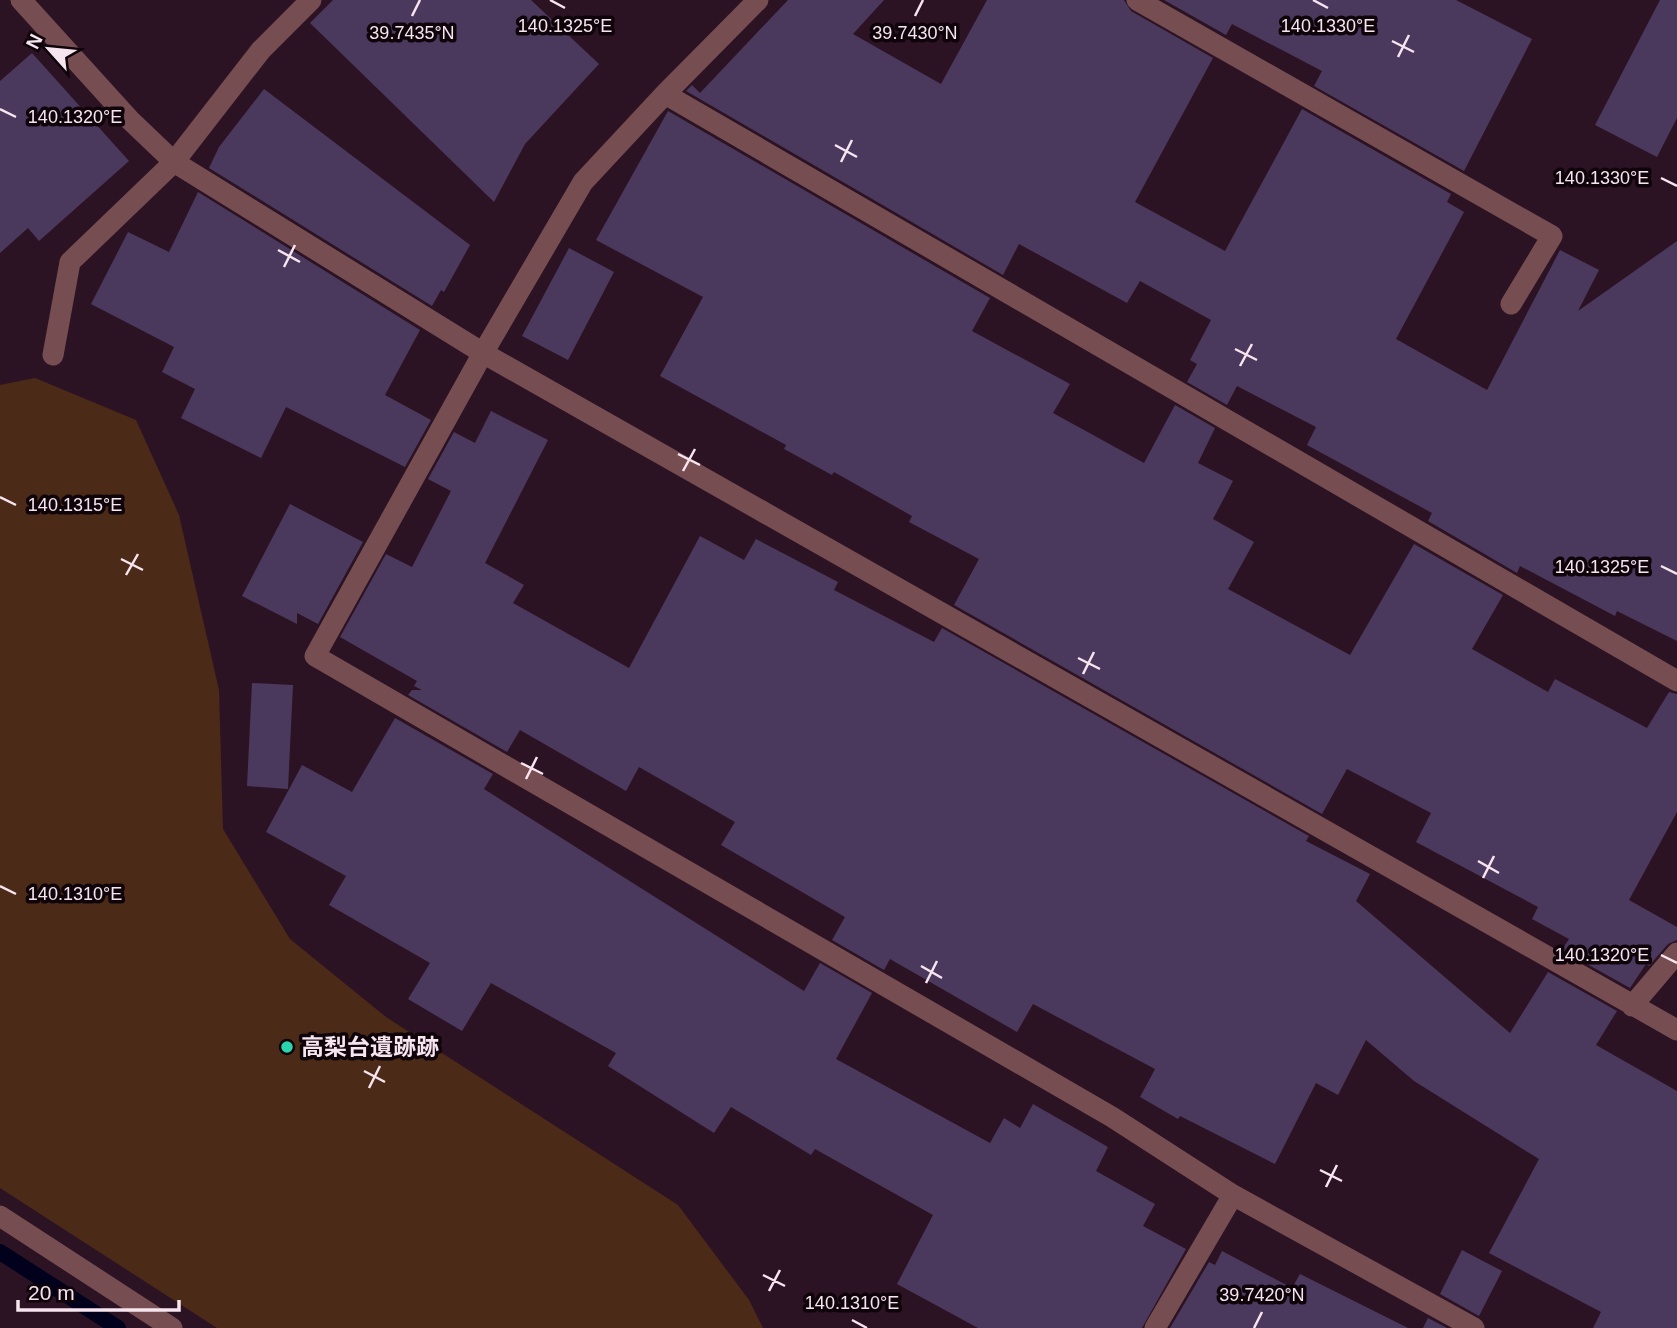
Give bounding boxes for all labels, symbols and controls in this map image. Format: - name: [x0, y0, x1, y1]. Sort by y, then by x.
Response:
- north arrow: [14, 14, 84, 84]
- text: 140.1325°E: [518, 16, 612, 36]
- text: 140.1330°E: [1281, 16, 1375, 36]
- text: 39.7435°N: [369, 23, 455, 43]
- text: 39.7430°N: [872, 23, 958, 43]
- text: N: [22, 31, 47, 52]
- text: 140.1320°E: [28, 107, 122, 127]
- text: 140.1330°E: [1555, 168, 1649, 188]
- text: 140.1315°E: [28, 495, 122, 515]
- text: 140.1325°E: [1555, 557, 1649, 577]
- text: 140.1310°E: [28, 884, 122, 904]
- text: 140.1320°E: [1555, 945, 1649, 965]
- place label: 高梨台遺跡跡: [301, 1034, 439, 1060]
- marker: 高梨台遺跡跡: [279, 1039, 295, 1055]
- scale bar: [18, 1268, 178, 1312]
- text: 20 m: [28, 1281, 75, 1304]
- text: 39.7420°N: [1219, 1285, 1305, 1305]
- text: 140.1310°E: [805, 1293, 899, 1313]

